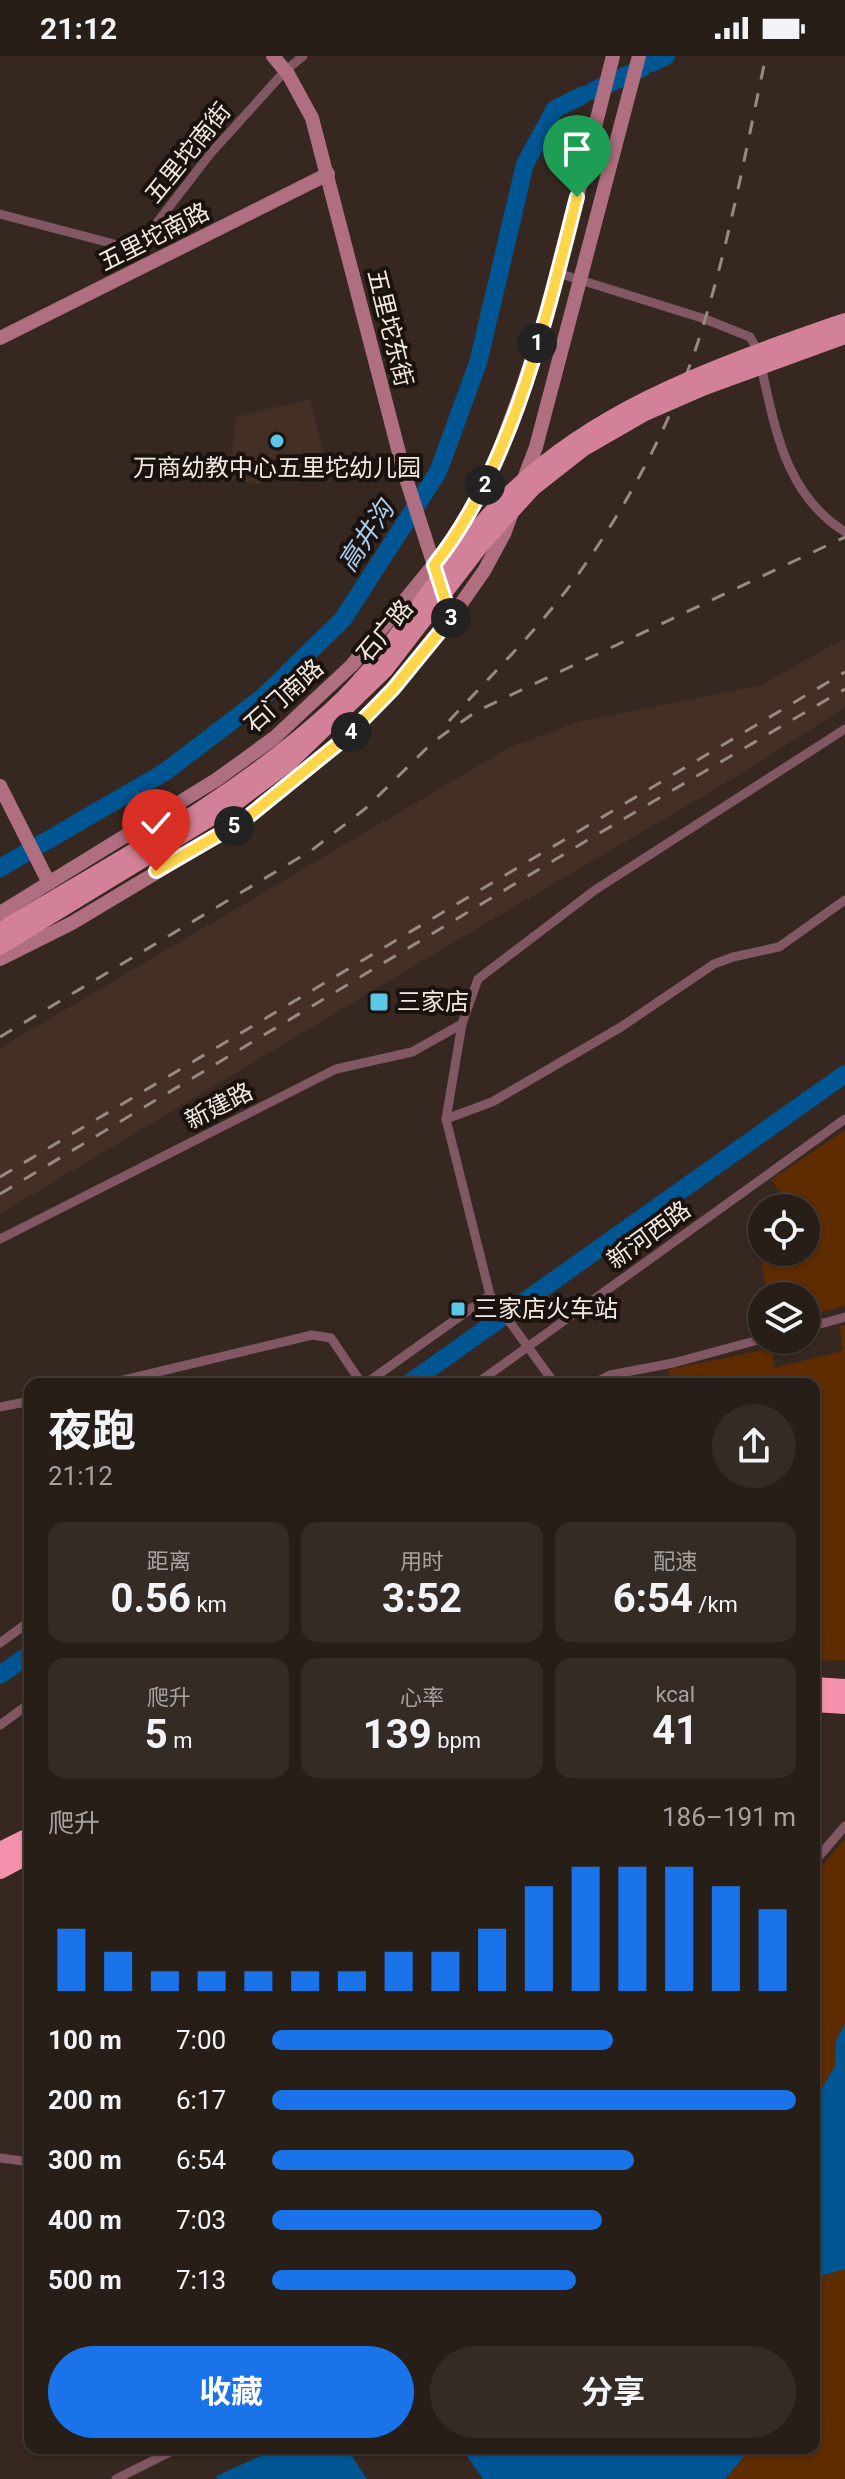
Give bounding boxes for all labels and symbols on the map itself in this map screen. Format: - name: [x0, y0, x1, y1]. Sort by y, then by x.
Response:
- street label: 五里坨南街: [139, 98, 237, 208]
- pin: [543, 115, 611, 197]
- street label: 五里坨南路: [94, 197, 214, 277]
- street label: 五里坨东街: [362, 266, 418, 390]
- pin: 1: [517, 323, 557, 363]
- marker: 万商幼教中心五里坨幼儿园: [268, 432, 286, 450]
- place label: 万商幼教中心五里坨幼儿园: [133, 454, 421, 482]
- pin: 2: [465, 465, 505, 505]
- water label: 高井沟: [332, 493, 401, 577]
- street label: 石广路: [351, 594, 419, 668]
- pin: 3: [431, 598, 471, 638]
- street label: 石门南路: [239, 653, 329, 739]
- pin: 4: [331, 712, 371, 752]
- pin: [122, 789, 190, 871]
- pin: 5: [214, 806, 254, 846]
- place label: 三家店: [397, 988, 469, 1016]
- marker: 三家店: [368, 991, 390, 1013]
- street label: 新建路: [181, 1077, 257, 1135]
- street label: 新河西路: [602, 1195, 696, 1275]
- place label: 三家店火车站: [474, 1295, 618, 1323]
- marker: 三家店火车站: [449, 1300, 467, 1318]

